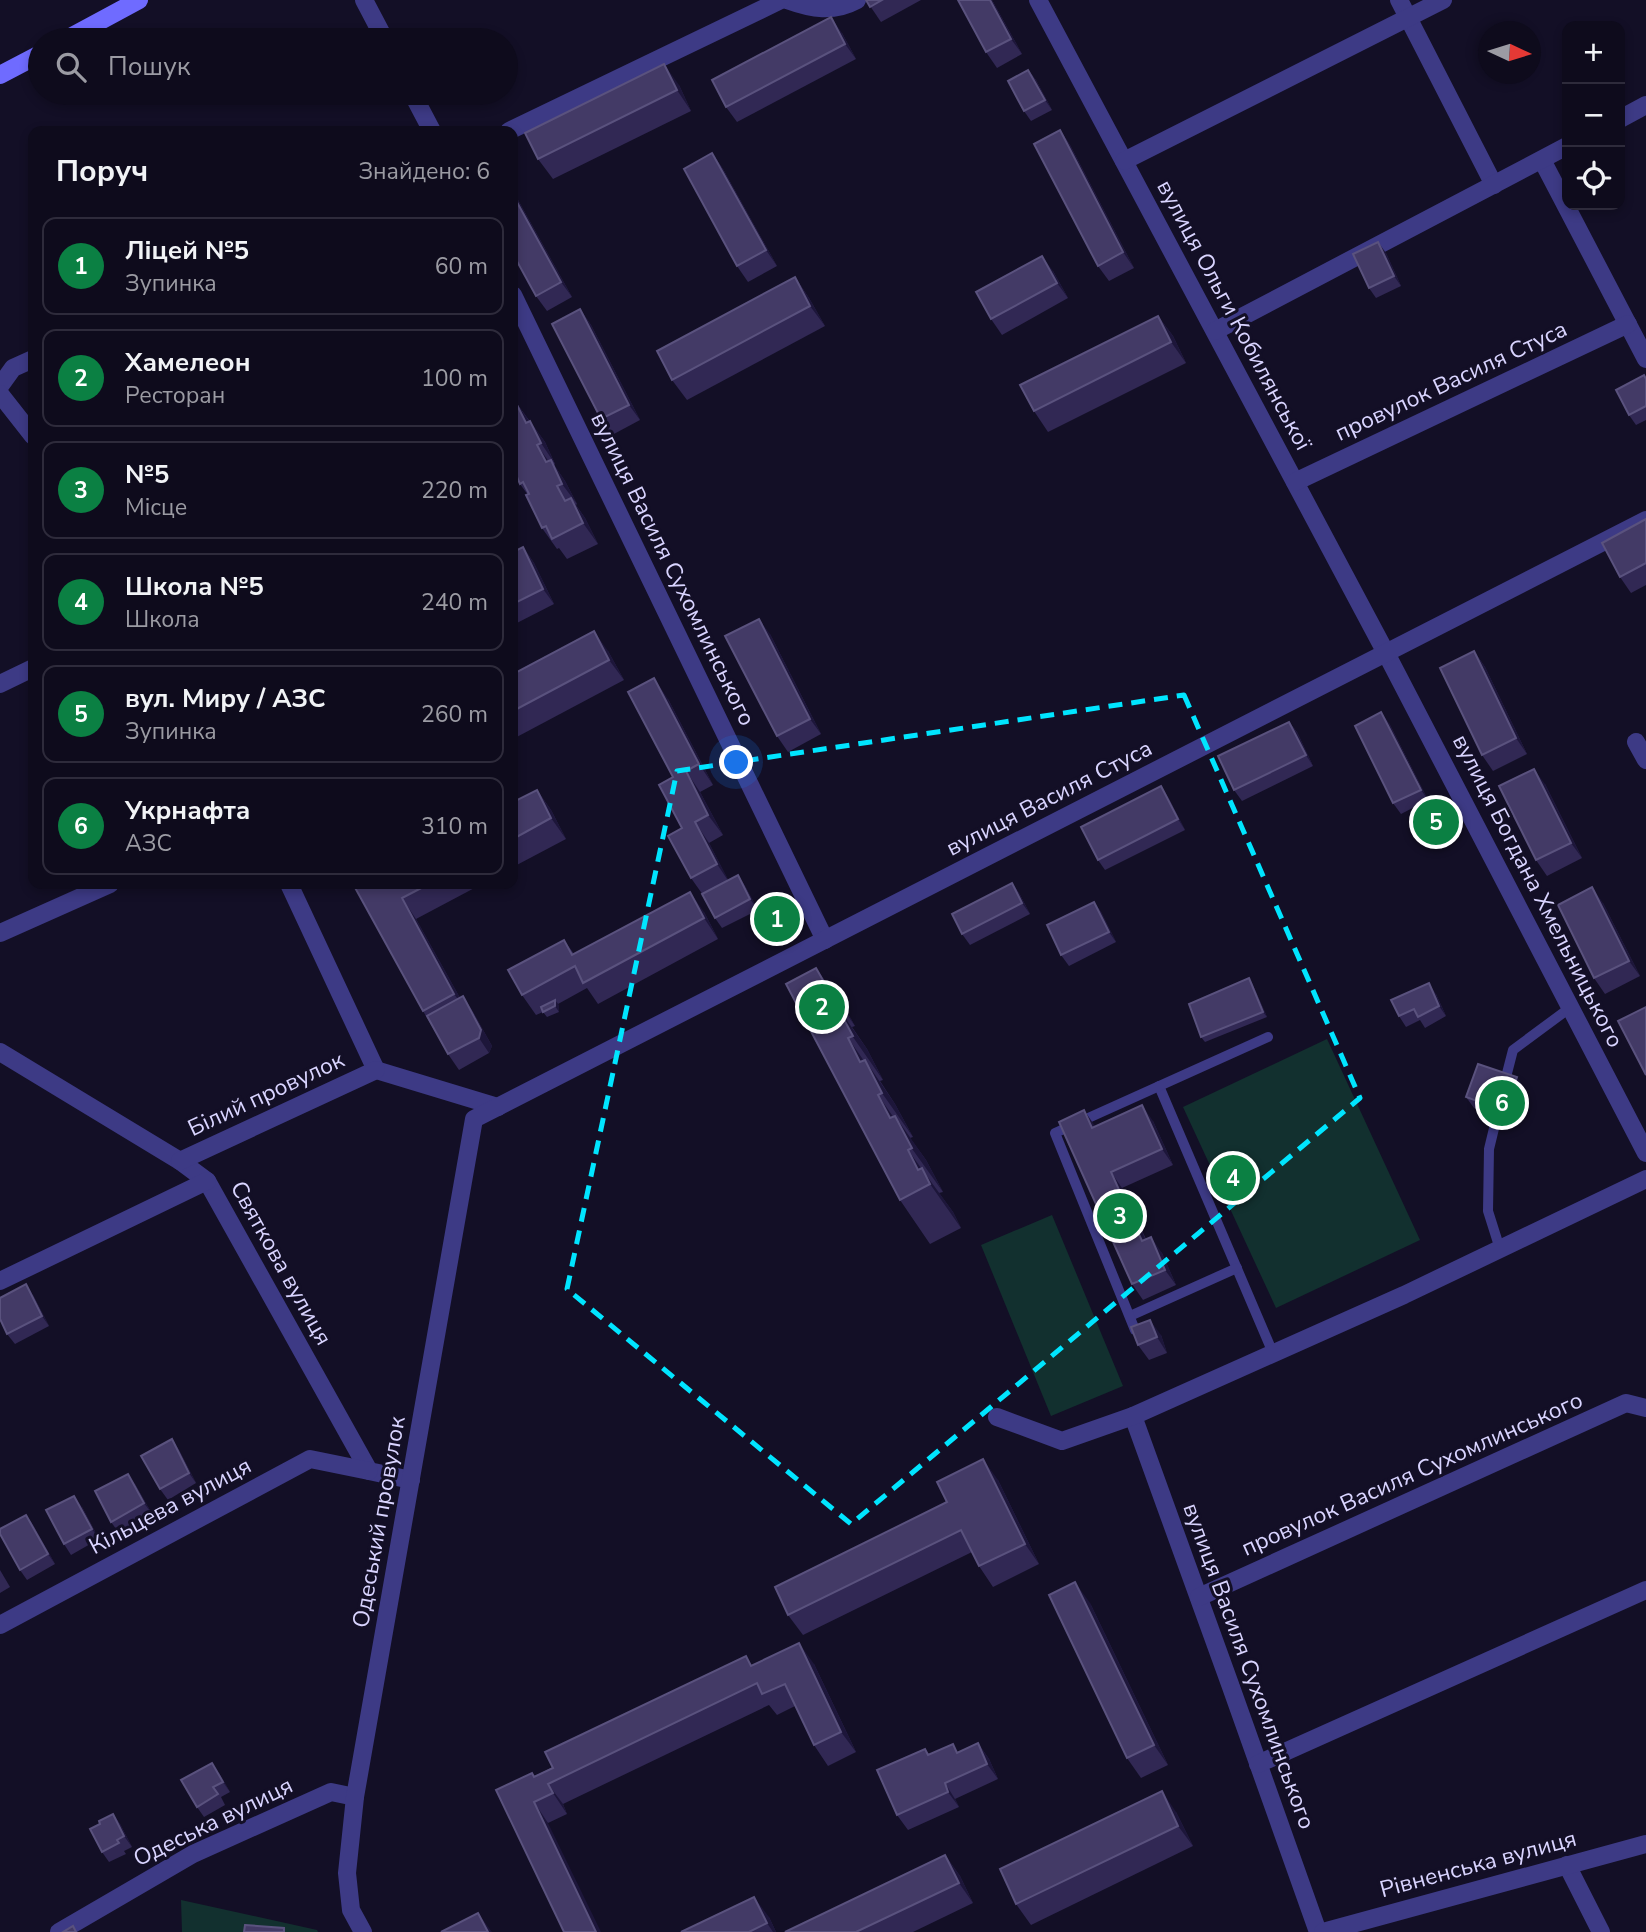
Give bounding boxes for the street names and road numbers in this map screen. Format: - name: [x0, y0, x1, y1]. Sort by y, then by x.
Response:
- street label: вулиця Ольги Кобилянської: [1149, 174, 1319, 456]
- street label: провулок Василя Стуса: [1330, 314, 1572, 448]
- street label: вулиця Василя Сухомлинського: [583, 407, 763, 731]
- street label: вулиця Богдана Хмельницького: [1445, 729, 1631, 1053]
- street label: вулиця Василя Стуса: [941, 733, 1157, 863]
- street label: Білий провулок: [183, 1044, 350, 1144]
- street label: Святкова вулиця: [223, 1175, 339, 1351]
- street label: провулок Василя Сухомлинського: [1236, 1384, 1588, 1564]
- street label: Одеський провулок: [345, 1413, 413, 1630]
- street label: Кільцева вулиця: [83, 1450, 257, 1562]
- street label: вулиця Василя Сухомлинського: [1175, 1499, 1323, 1833]
- street label: Одеська вулиця: [128, 1770, 298, 1874]
- street label: Рівненська вулиця: [1376, 1823, 1580, 1905]

